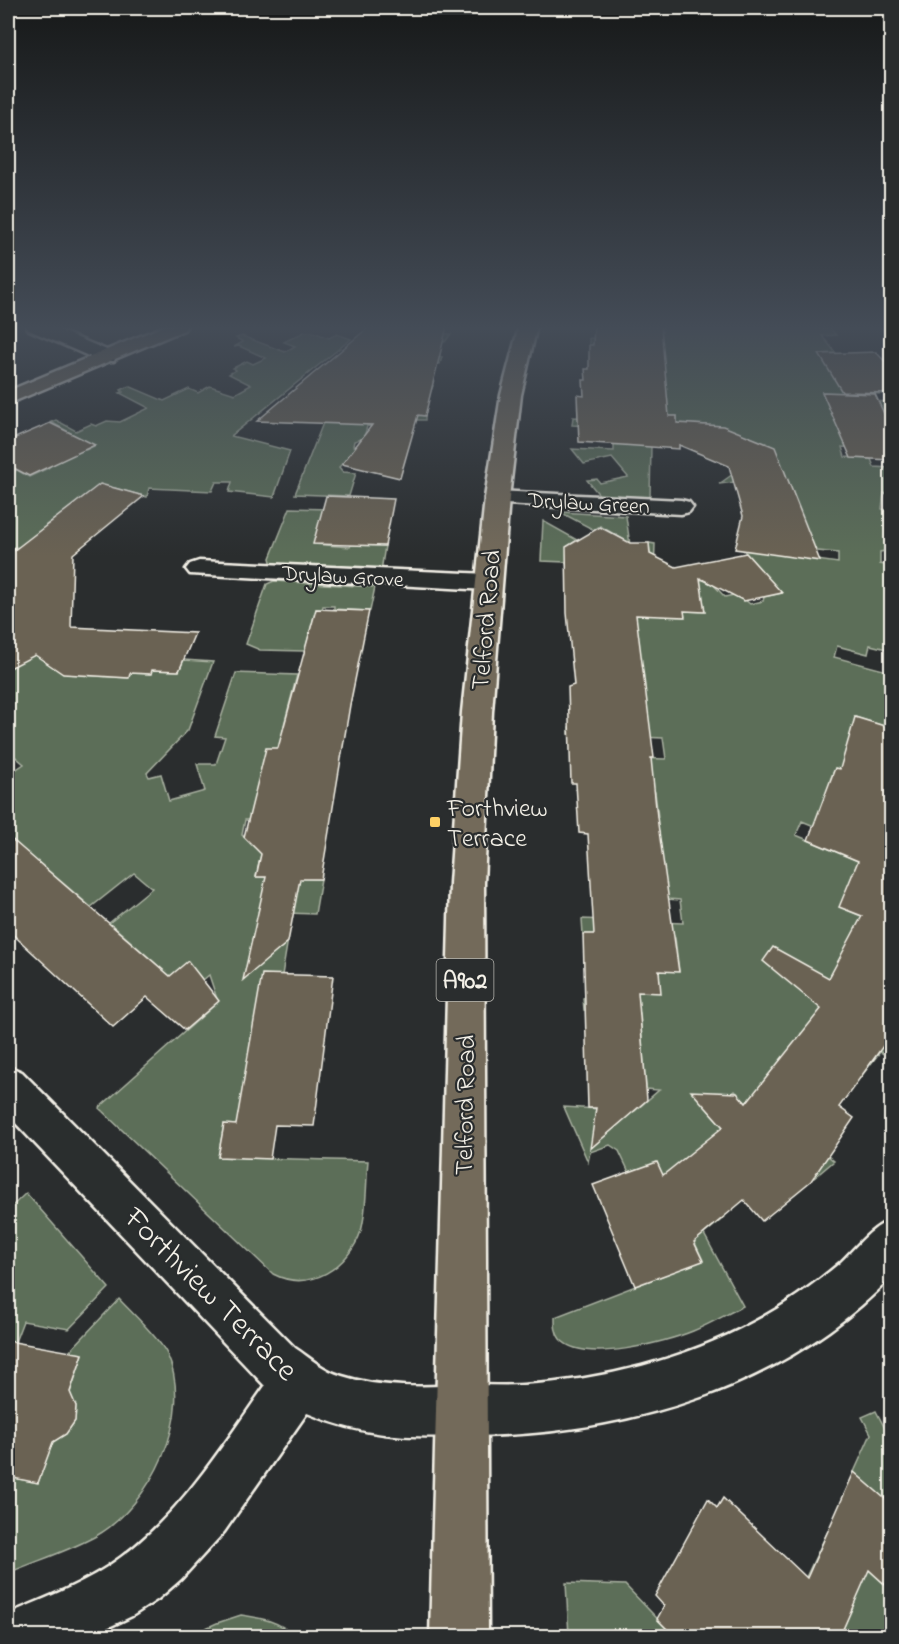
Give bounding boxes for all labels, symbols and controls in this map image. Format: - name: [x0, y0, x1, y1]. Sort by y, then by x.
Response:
- street label: Drylaw Green: [526, 486, 651, 525]
- street label: Telford Road: [463, 548, 513, 692]
- street label: Drylaw Grove: [280, 559, 405, 598]
- place label: Forthview Terrace: [446, 791, 548, 859]
- marker: Forthview Terrace: [428, 815, 442, 829]
- road number: A902: [436, 959, 494, 1001]
- street label: Telford Road: [447, 1034, 487, 1176]
- street label: Forthview Terrace: [111, 1197, 308, 1394]

